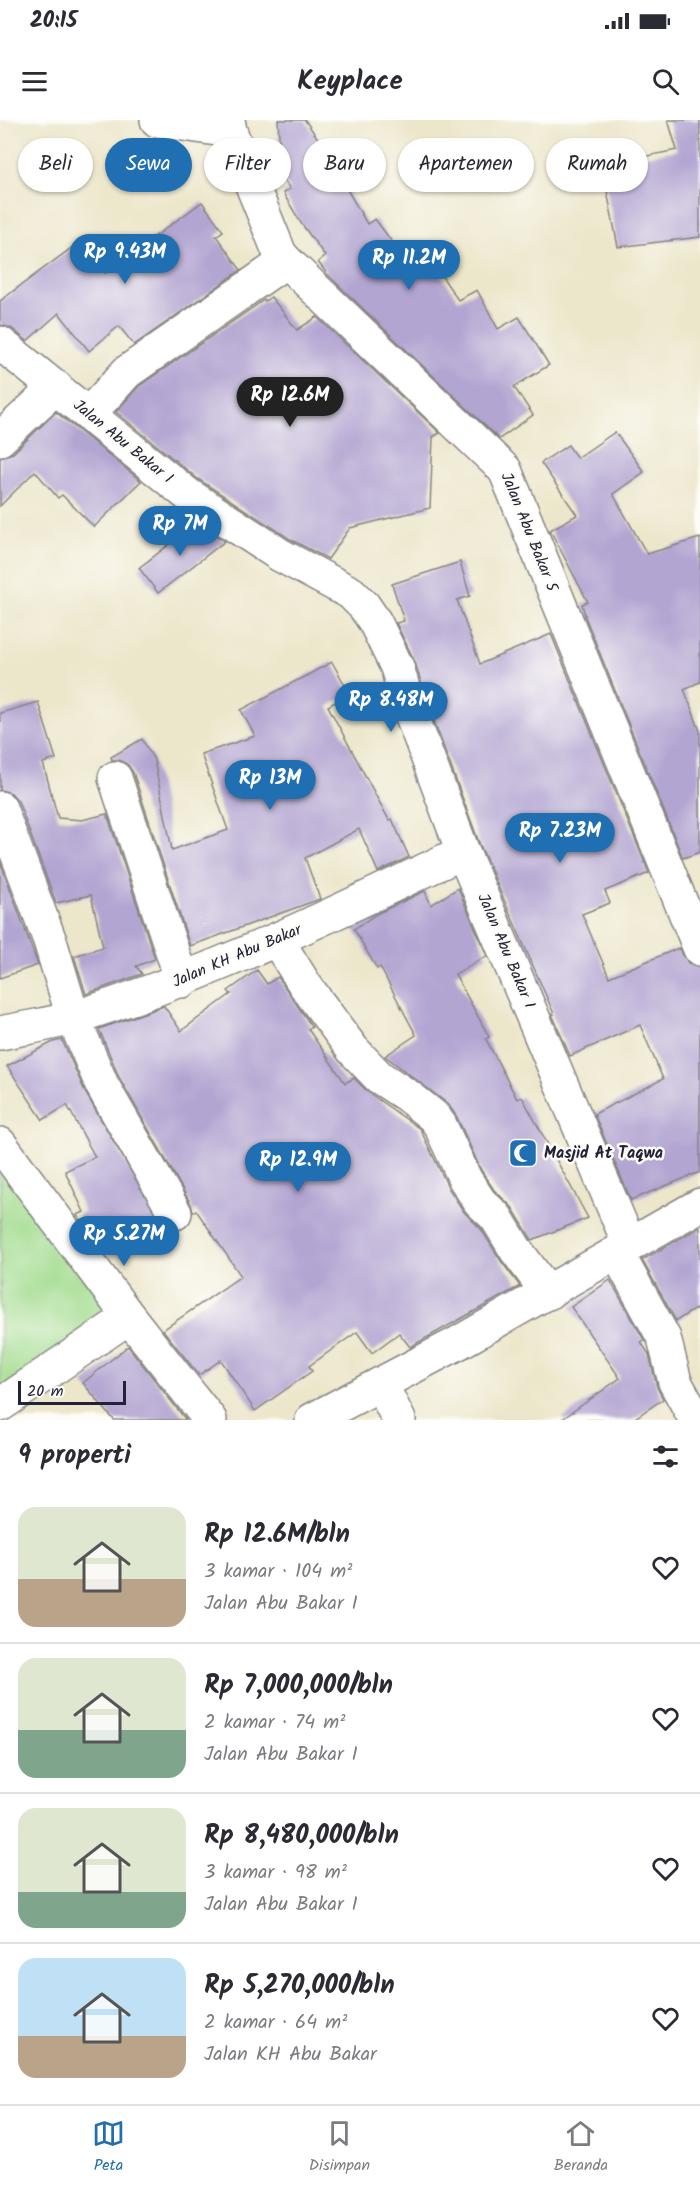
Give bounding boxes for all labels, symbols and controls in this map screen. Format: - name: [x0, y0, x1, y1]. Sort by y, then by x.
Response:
- text: 20:15: [30, 4, 77, 39]
- text: Keyplace: [297, 60, 403, 103]
- icon: menu: [18, 65, 51, 98]
- icon: search: [649, 65, 682, 98]
- chip: Beli: [18, 138, 93, 192]
- chip: Sewa: [105, 138, 192, 192]
- chip: Filter: [204, 138, 291, 192]
- chip: Baru: [303, 138, 386, 192]
- chip: Apartemen: [398, 138, 534, 192]
- chip: Rumah: [546, 138, 648, 192]
- pin: Rp 9.43M: [63, 234, 187, 285]
- text: Rp 9.43M: [84, 237, 166, 269]
- pin: Rp 11.2M: [347, 240, 471, 291]
- text: Rp 11.2M: [372, 243, 446, 275]
- pin: Rp 12.6M: [228, 377, 352, 428]
- text: Rp 12.6M: [251, 380, 329, 412]
- street label: Jalan Abu Bakar I: [67, 394, 179, 490]
- street label: Jalan Abu Bakar 5: [494, 469, 565, 597]
- pin: Rp 7M: [138, 506, 222, 557]
- text: Rp 7M: [152, 509, 208, 541]
- pin: Rp 8.48M: [329, 682, 453, 733]
- text: Rp 8.48M: [349, 685, 433, 717]
- pin: Rp 13M: [221, 760, 319, 811]
- text: Rp 13M: [239, 763, 301, 795]
- pin: Rp 7.23M: [498, 813, 622, 864]
- text: Rp 7.23M: [519, 816, 601, 848]
- street label: Jalan Abu Bakar I: [470, 890, 542, 1013]
- street label: Jalan KH Abu Bakar: [169, 917, 307, 995]
- mosque icon: Masjid At Taqwa: [507, 1137, 539, 1169]
- place label: Masjid At Taqwa: [544, 1141, 663, 1166]
- pin: Rp 12.9M: [236, 1142, 360, 1193]
- text: Rp 12.9M: [259, 1145, 337, 1177]
- pin: Rp 5.27M: [62, 1216, 186, 1267]
- text: Rp 5.27M: [83, 1219, 165, 1251]
- scale bar: [18, 1378, 126, 1406]
- text: 20 m: [27, 1379, 63, 1404]
- text: 9 properti: [18, 1435, 131, 1477]
- icon: filters: [649, 1440, 682, 1473]
- text: Rp 12.6M/bln: [204, 1514, 350, 1556]
- icon: home: [66, 1531, 138, 1603]
- icon: heart: [649, 1551, 682, 1584]
- text: 3 kamar · 104 m²: [204, 1556, 352, 1588]
- text: Jalan Abu Bakar I: [204, 1588, 358, 1620]
- text: Rp 7,000,000/bln: [204, 1665, 393, 1707]
- icon: home: [66, 1682, 138, 1754]
- icon: heart: [649, 1702, 682, 1735]
- text: 2 kamar · 74 m²: [204, 1707, 345, 1739]
- text: Jalan Abu Bakar I: [204, 1739, 358, 1771]
- text: Rp 8,480,000/bln: [204, 1815, 399, 1857]
- icon: home: [66, 1832, 138, 1904]
- icon: heart: [649, 1852, 682, 1885]
- text: 3 kamar · 98 m²: [204, 1857, 347, 1889]
- text: Jalan Abu Bakar I: [204, 1889, 358, 1921]
- text: Rp 5,270,000/bln: [204, 1965, 395, 2007]
- icon: home: [66, 1982, 138, 2054]
- icon: heart: [649, 2002, 682, 2035]
- text: 2 kamar · 64 m²: [204, 2007, 347, 2039]
- text: Jalan KH Abu Bakar: [204, 2039, 377, 2071]
- tab: Peta: [92, 2117, 125, 2178]
- tab: Disimpan: [309, 2117, 370, 2178]
- tab: Beranda: [554, 2117, 608, 2178]

